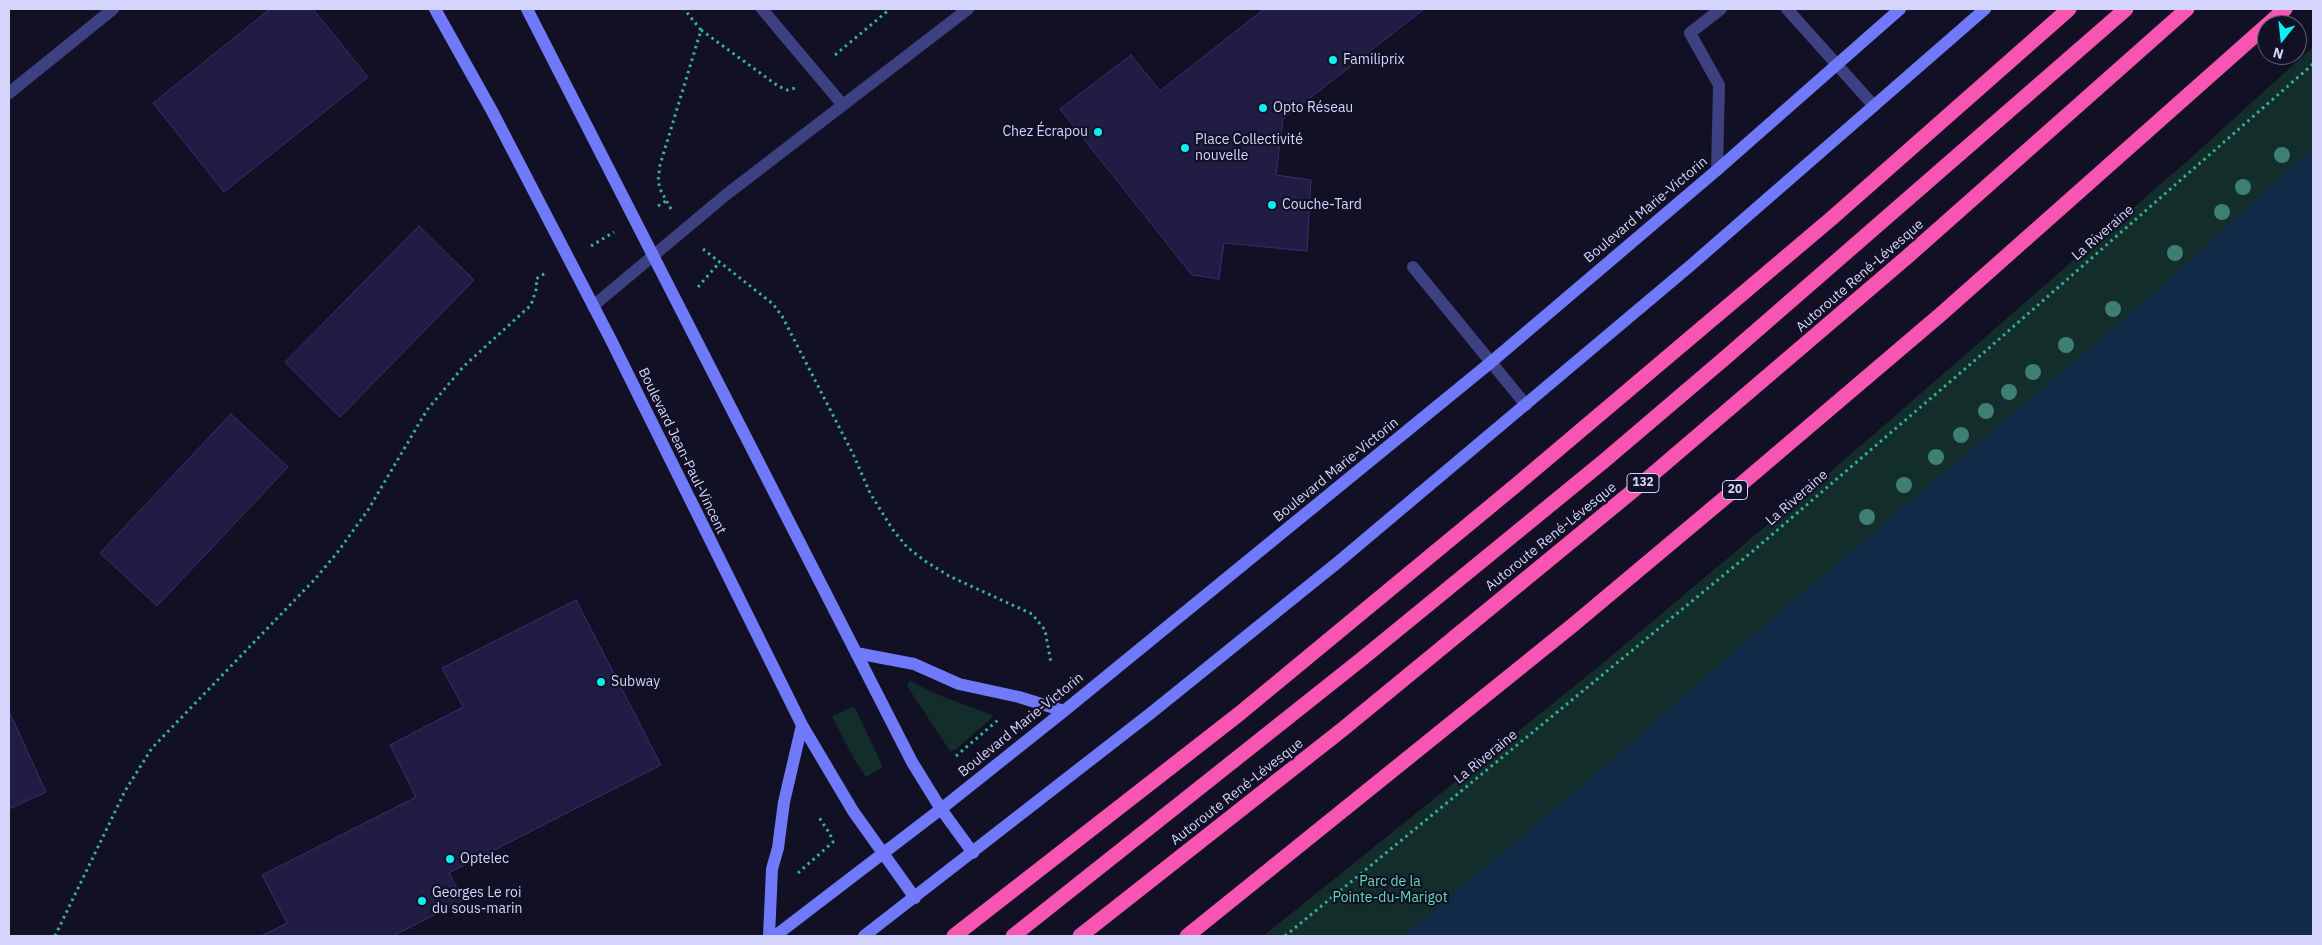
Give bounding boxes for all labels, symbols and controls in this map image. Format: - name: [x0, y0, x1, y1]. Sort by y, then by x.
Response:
- north arrow: [2257, 15, 2307, 65]
- text: N: [2271, 43, 2286, 64]
- place label: Familiprix: [1343, 52, 1405, 68]
- marker: Familiprix: [1327, 54, 1339, 66]
- place label: Opto Réseau: [1273, 100, 1353, 116]
- marker: Opto Réseau: [1257, 102, 1269, 114]
- place label: Chez Écrapou: [1002, 124, 1088, 140]
- marker: Chez Écrapou: [1092, 126, 1104, 138]
- place label: Place Collectivité nouvelle: [1195, 132, 1303, 164]
- marker: Place Collectivité nouvelle: [1179, 142, 1191, 154]
- street label: Boulevard Marie-Victorin: [1581, 153, 1711, 267]
- place label: Couche-Tard: [1282, 197, 1362, 213]
- marker: Couche-Tard: [1266, 199, 1278, 211]
- street label: La Riveraine: [2069, 202, 2137, 264]
- street label: Autoroute René-Lévesque: [1793, 216, 1927, 336]
- street label: Boulevard Jean-Paul-Vincent: [634, 365, 730, 537]
- street label: Boulevard Marie-Victorin: [1270, 414, 1402, 526]
- street label: La Riveraine: [1763, 467, 1831, 529]
- road number: 132: [1627, 473, 1659, 492]
- street label: Autoroute René-Lévesque: [1482, 479, 1620, 595]
- road number: 20: [1722, 480, 1748, 500]
- street label: Boulevard Marie-Victorin: [955, 669, 1087, 781]
- place label: Subway: [611, 674, 660, 690]
- marker: Subway: [595, 676, 607, 688]
- street label: La Riveraine: [1451, 726, 1521, 788]
- street label: Autoroute René-Lévesque: [1167, 735, 1307, 849]
- place label: Optelec: [460, 851, 509, 867]
- marker: Optelec: [444, 853, 456, 865]
- park label: Parc de la Pointe-du-Marigot: [1332, 874, 1448, 906]
- place label: Georges Le roi du sous-marin: [432, 885, 523, 918]
- marker: Georges Le roi du sous-marin: [416, 895, 428, 907]

